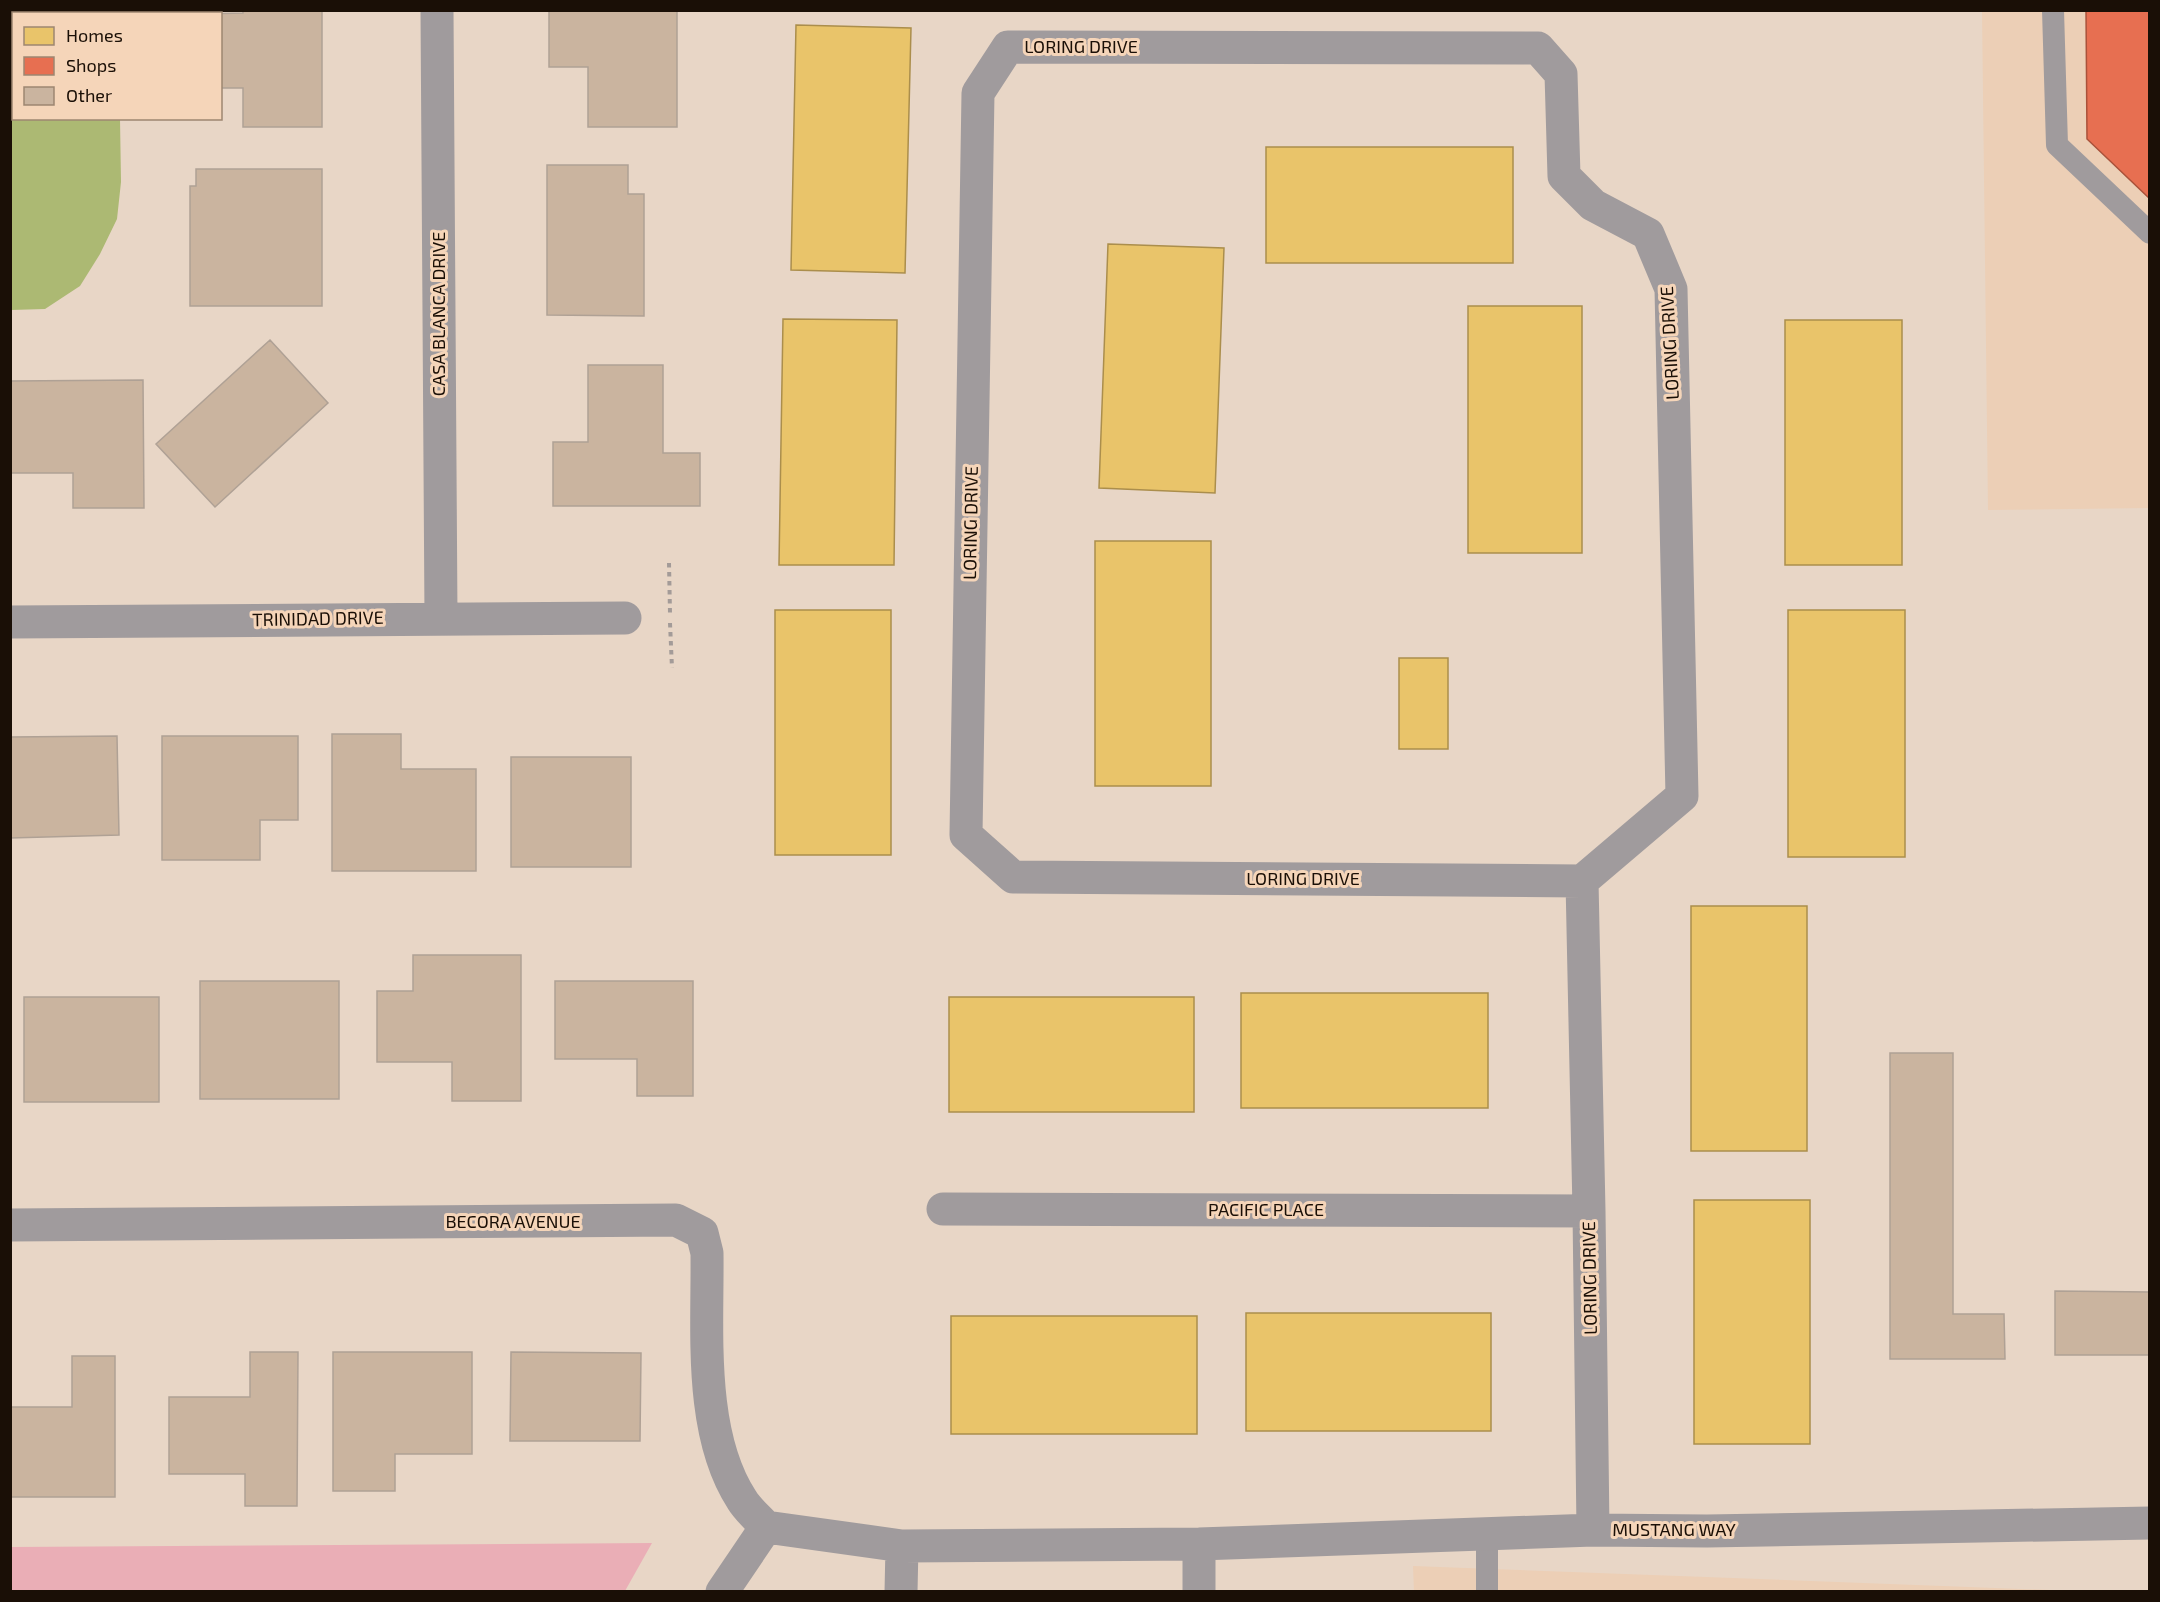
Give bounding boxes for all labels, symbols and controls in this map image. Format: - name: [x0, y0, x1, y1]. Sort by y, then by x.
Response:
- legend: [12, 12, 222, 120]
- text: Homes: [66, 24, 123, 46]
- street label: LORING DRIVE: [1024, 35, 1138, 57]
- text: Shops: [66, 54, 116, 76]
- text: Other: [66, 84, 112, 106]
- street label: CASA BLANCA DRIVE: [427, 232, 449, 396]
- street label: LORING DRIVE: [1655, 286, 1683, 400]
- street label: LORING DRIVE: [958, 466, 982, 580]
- street label: TRINIDAD DRIVE: [252, 606, 384, 630]
- street label: LORING DRIVE: [1246, 867, 1360, 889]
- street label: PACIFIC PLACE: [1208, 1198, 1324, 1220]
- street label: BECORA AVENUE: [445, 1210, 581, 1232]
- street label: LORING DRIVE: [1577, 1221, 1601, 1335]
- street label: MUSTANG WAY: [1612, 1518, 1736, 1540]

